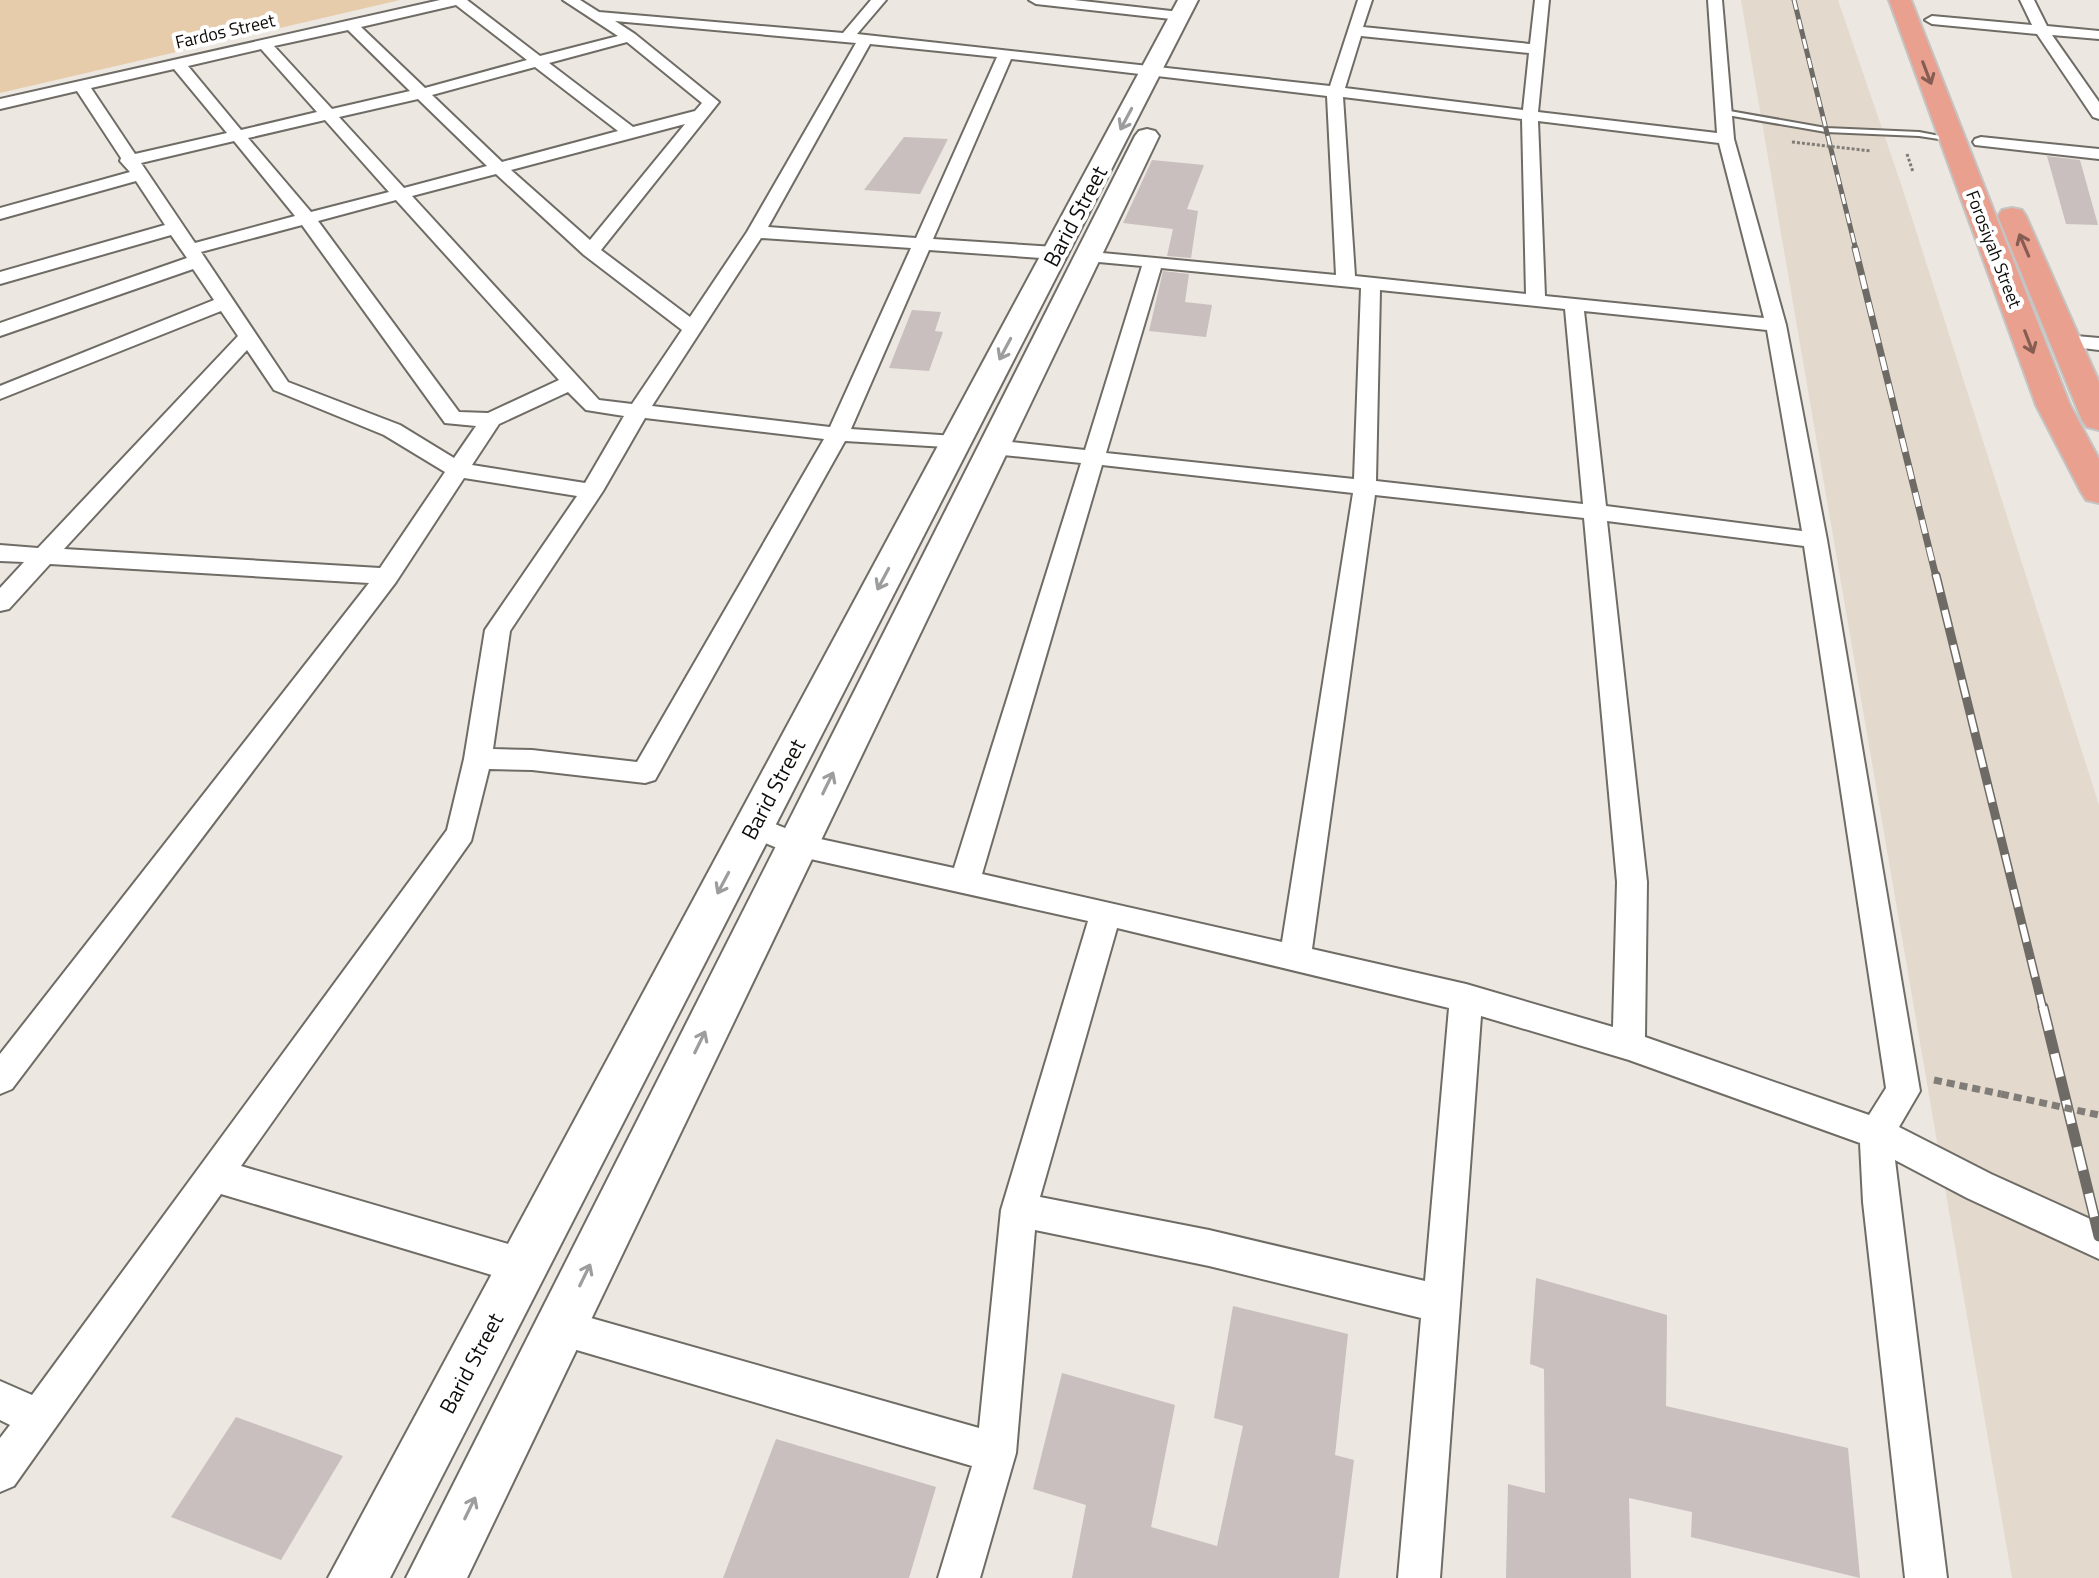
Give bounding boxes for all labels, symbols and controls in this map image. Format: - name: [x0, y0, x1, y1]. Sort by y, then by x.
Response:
- street label: Fardos Street: [172, 6, 278, 56]
- one-way arrow: [1921, 60, 1935, 85]
- one-way arrow: [1117, 106, 1133, 130]
- street label: Barid Street: [1034, 159, 1116, 273]
- street label: Forosiyah Street: [1959, 186, 2029, 312]
- one-way arrow: [2016, 233, 2031, 258]
- one-way arrow: [2023, 329, 2037, 354]
- one-way arrow: [996, 336, 1012, 360]
- one-way arrow: [875, 566, 891, 590]
- street label: Barid Street: [732, 732, 814, 846]
- one-way arrow: [820, 772, 836, 796]
- one-way arrow: [715, 871, 731, 895]
- one-way arrow: [693, 1030, 708, 1054]
- one-way arrow: [578, 1263, 593, 1287]
- street label: Barid Street: [430, 1306, 512, 1420]
- one-way arrow: [463, 1496, 478, 1520]

